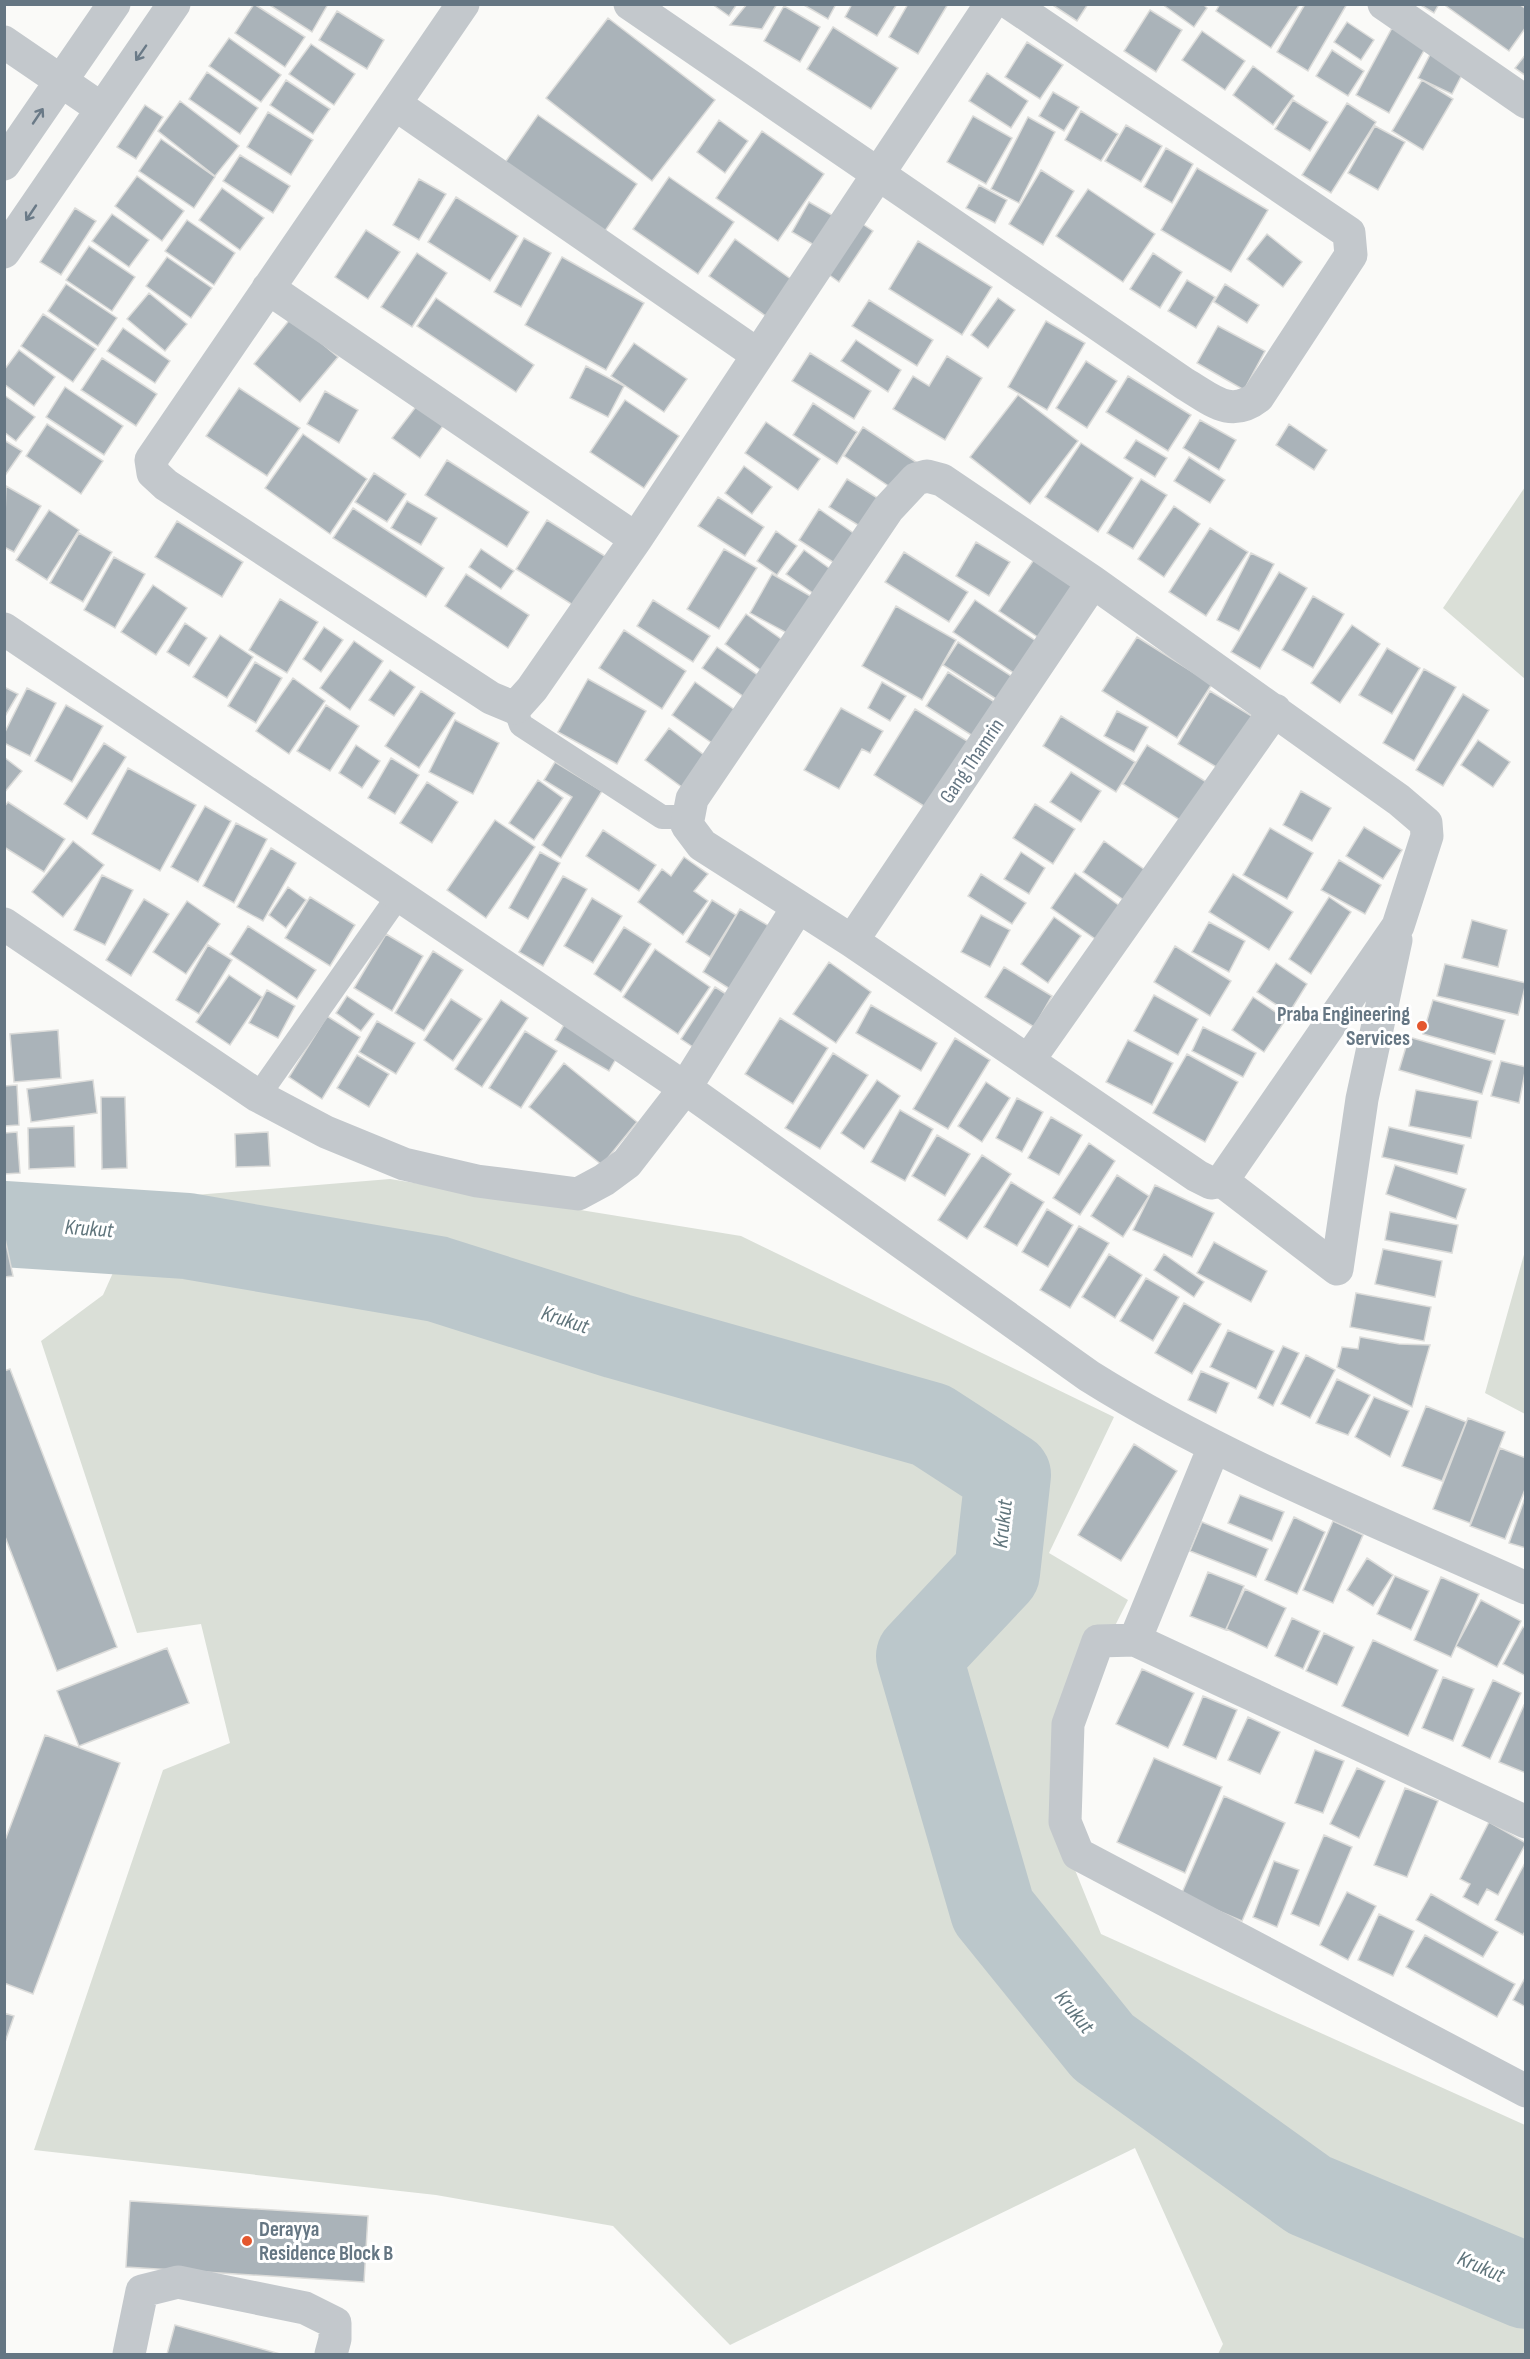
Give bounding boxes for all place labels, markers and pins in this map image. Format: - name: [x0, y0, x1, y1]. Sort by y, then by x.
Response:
- place label: Praba Engineering Services: [1277, 1002, 1410, 1051]
- marker: Praba Engineering Services: [1415, 1019, 1429, 1033]
- place label: Derayya Residence Block B: [259, 2217, 393, 2266]
- marker: Derayya Residence Block B: [240, 2234, 254, 2248]

